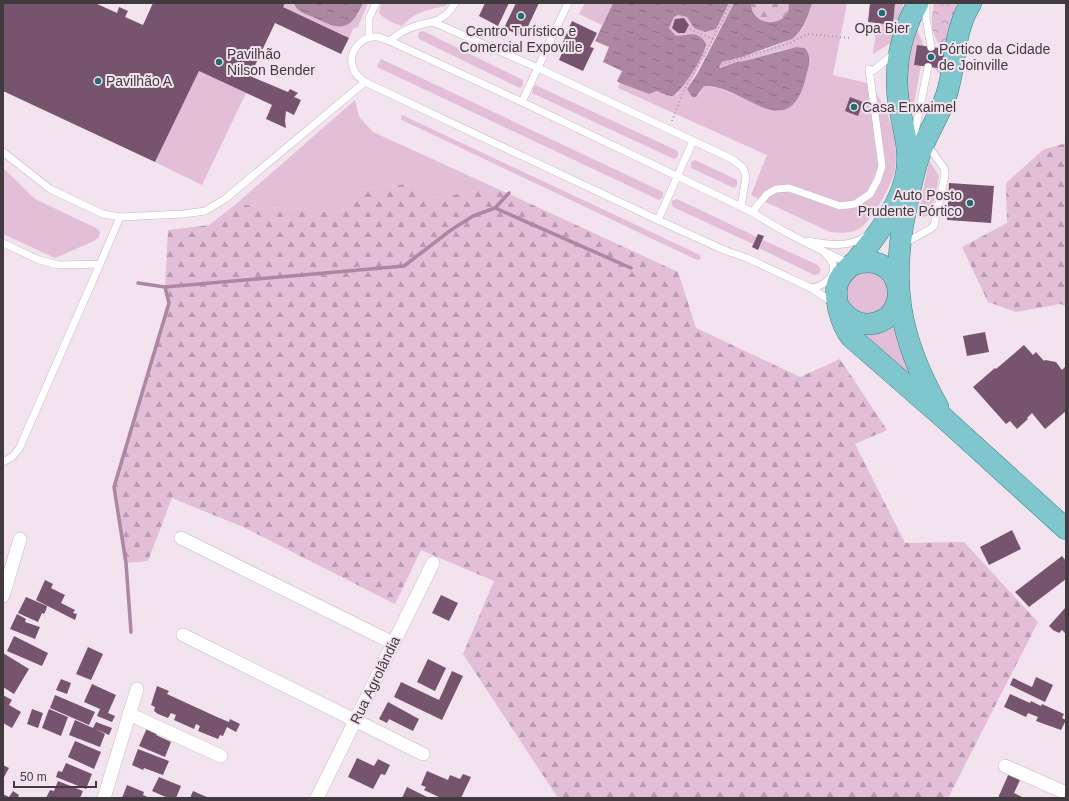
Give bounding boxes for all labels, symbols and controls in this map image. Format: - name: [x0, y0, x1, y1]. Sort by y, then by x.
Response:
- marker: Opa Bier: [877, 8, 887, 18]
- marker: Centro Turístico e Comercial Expoville: [516, 11, 526, 21]
- place label: Opa Bier: [854, 20, 910, 36]
- place label: Centro Turístico e Comercial Expoville: [460, 23, 583, 55]
- place label: Pórtico da Cidade de Joinville: [939, 41, 1051, 73]
- place label: Pavilhão Nilson Bender: [227, 46, 315, 78]
- marker: Pórtico da Cidade de Joinville: [926, 52, 936, 62]
- marker: Pavilhão Nilson Bender: [214, 57, 224, 67]
- place label: Pavilhão A: [106, 73, 173, 89]
- marker: Pavilhão A: [93, 76, 103, 86]
- place label: Casa Enxaimel: [862, 99, 956, 115]
- marker: Casa Enxaimel: [849, 102, 859, 112]
- place label: Auto Posto Prudente Pórtico: [858, 187, 962, 219]
- marker: Auto Posto Prudente Pórtico: [965, 198, 975, 208]
- street label: Rua Agrolândia: [347, 633, 403, 727]
- scale bar: [14, 763, 96, 789]
- text: 50 m: [20, 770, 47, 784]

